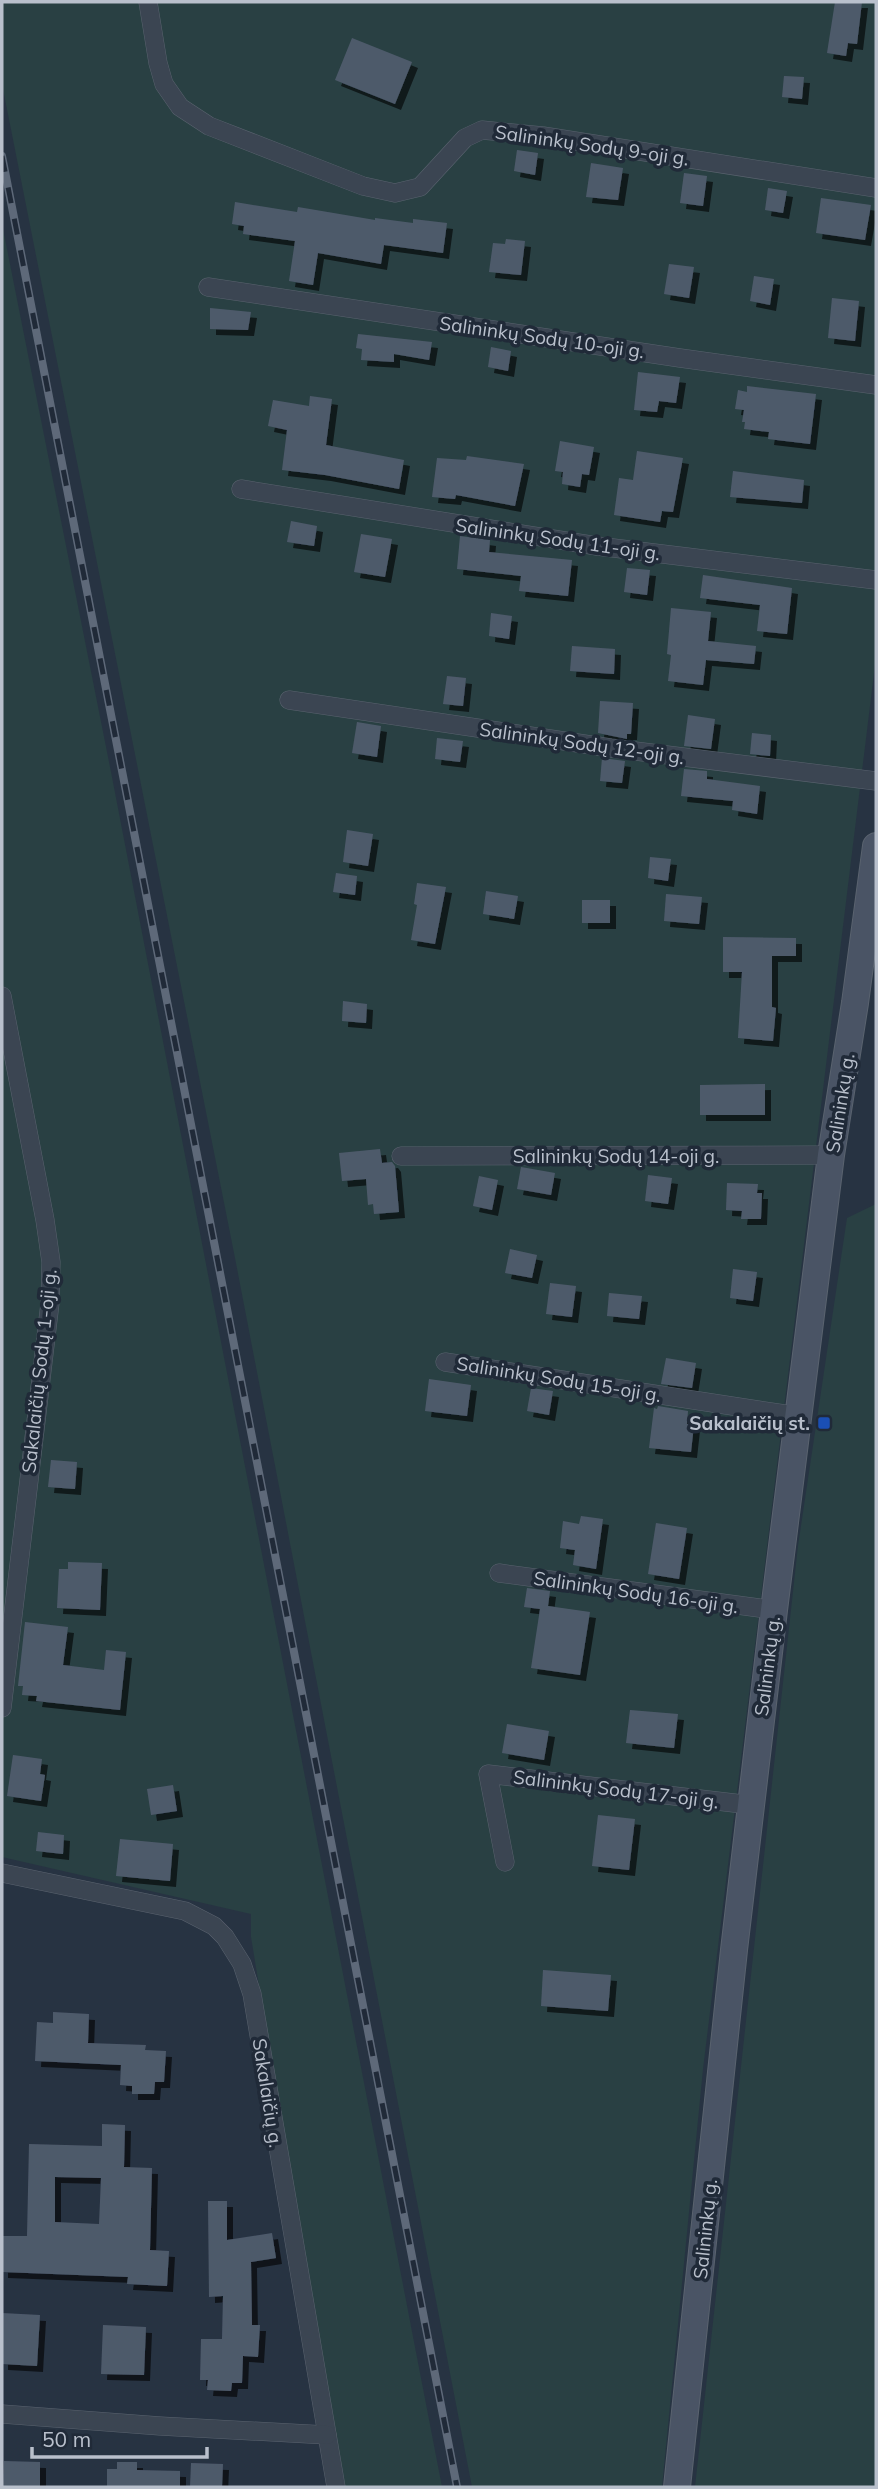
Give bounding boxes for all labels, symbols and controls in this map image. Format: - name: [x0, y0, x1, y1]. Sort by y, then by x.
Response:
- street label: Salininkų Sodų 9-oji g.: [494, 120, 690, 170]
- street label: Salininkų Sodų 10-oji g.: [438, 311, 646, 363]
- street label: Salininkų Sodų 11-oji g.: [454, 513, 662, 565]
- street label: Salininkų Sodų 12-oji g.: [478, 717, 686, 769]
- street label: Salininkų g.: [820, 1051, 860, 1155]
- street label: Salininkų Sodų 14-oji g.: [513, 1144, 719, 1168]
- street label: Sakalaičių Sodų 1-oji g.: [16, 1268, 62, 1474]
- street label: Salininkų Sodų 15-oji g.: [455, 1351, 663, 1407]
- place label: Sakalaičių st.: [689, 1411, 810, 1435]
- marker: Sakalaičių st.: [816, 1415, 832, 1431]
- street label: Salininkų Sodų 16-oji g.: [532, 1566, 740, 1618]
- street label: Salininkų g.: [749, 1615, 785, 1717]
- street label: Salininkų Sodų 17-oji g.: [512, 1764, 720, 1814]
- street label: Sakalaičių g.: [248, 2037, 288, 2149]
- street label: Salininkų g.: [688, 2178, 722, 2280]
- scale bar: [32, 2416, 206, 2460]
- text: 50 m: [42, 2426, 91, 2452]

